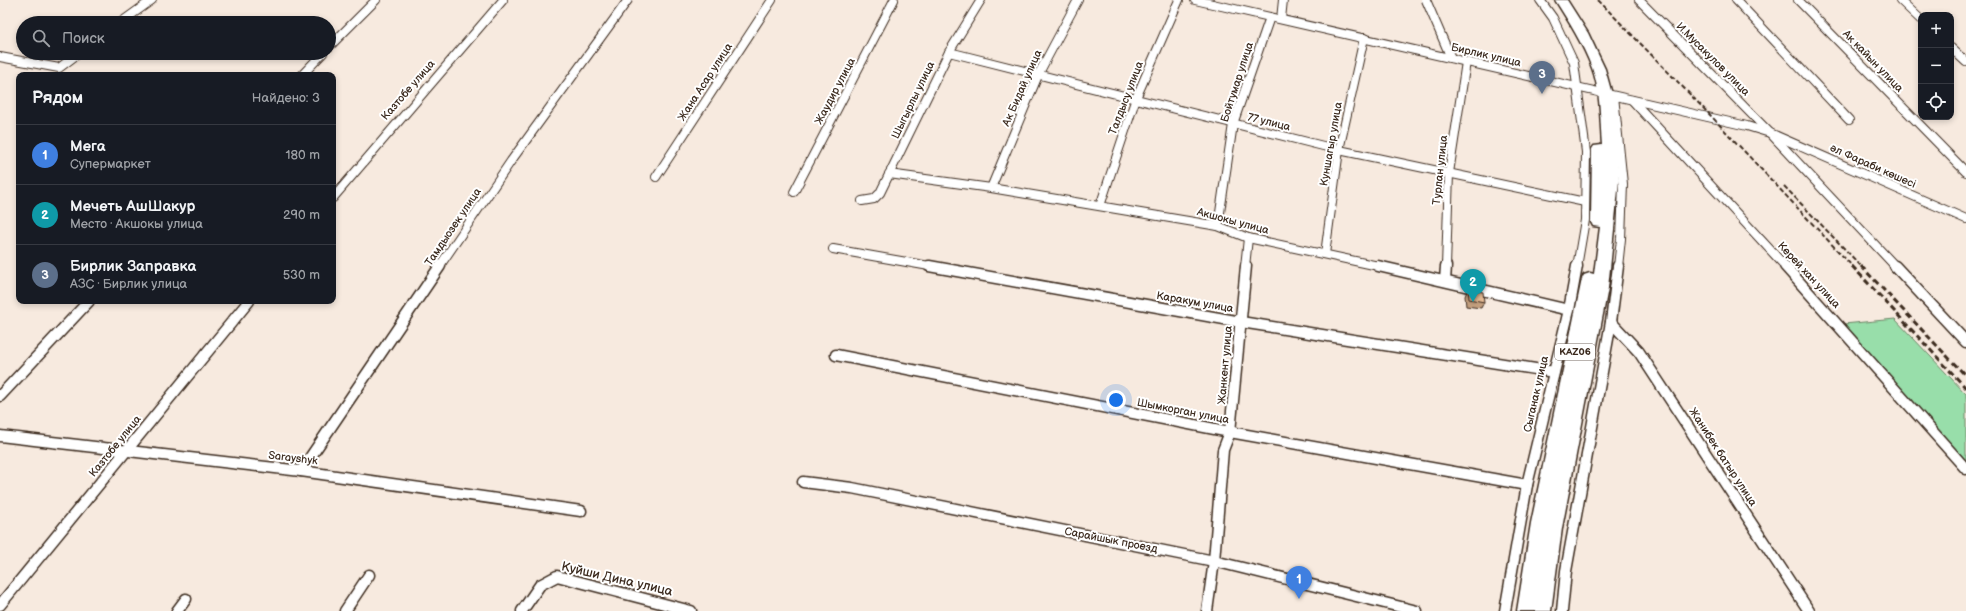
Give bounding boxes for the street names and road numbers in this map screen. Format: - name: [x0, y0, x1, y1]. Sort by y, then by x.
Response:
- street label: И.Мусакулов улица: [1674, 20, 1753, 99]
- street label: Ак кайын улица: [1839, 26, 1906, 95]
- street label: Жана Асар улица: [675, 40, 735, 123]
- street label: Бойтумар улица: [1218, 40, 1256, 124]
- street label: Бирлик улица: [1450, 41, 1523, 69]
- street label: Ак Бидай улица: [999, 47, 1045, 129]
- street label: Жаудир улица: [812, 55, 858, 127]
- street label: Казтобе улица: [378, 57, 438, 123]
- street label: Шыгырлы улица: [889, 59, 938, 141]
- street label: Талдысу улица: [1106, 59, 1146, 137]
- street label: Куншагыр улица: [1317, 100, 1345, 187]
- street label: 77 улица: [1246, 110, 1292, 134]
- street label: Турлан улица: [1430, 134, 1450, 205]
- street label: әл Фараби көшесі: [1828, 141, 1918, 191]
- street label: Тамдыозек улица: [422, 185, 484, 268]
- street label: Акшокы улица: [1195, 205, 1271, 237]
- street label: Керей хан улица: [1775, 239, 1843, 311]
- street label: Каракум улица: [1156, 289, 1235, 315]
- street label: Жанкент улица: [1215, 325, 1235, 405]
- road number: KАZ06: [1555, 344, 1595, 360]
- street label: Сыганак улица: [1521, 354, 1551, 433]
- street label: Шымкорган улица: [1136, 396, 1231, 426]
- street label: Жанибек батыр улица: [1686, 405, 1760, 509]
- street label: Казтобе улица: [86, 412, 144, 479]
- street label: Sarayshyk: [268, 449, 319, 468]
- street label: Сарайшык проезд: [1063, 525, 1159, 555]
- street label: Куйши Дина улица: [560, 558, 674, 600]

